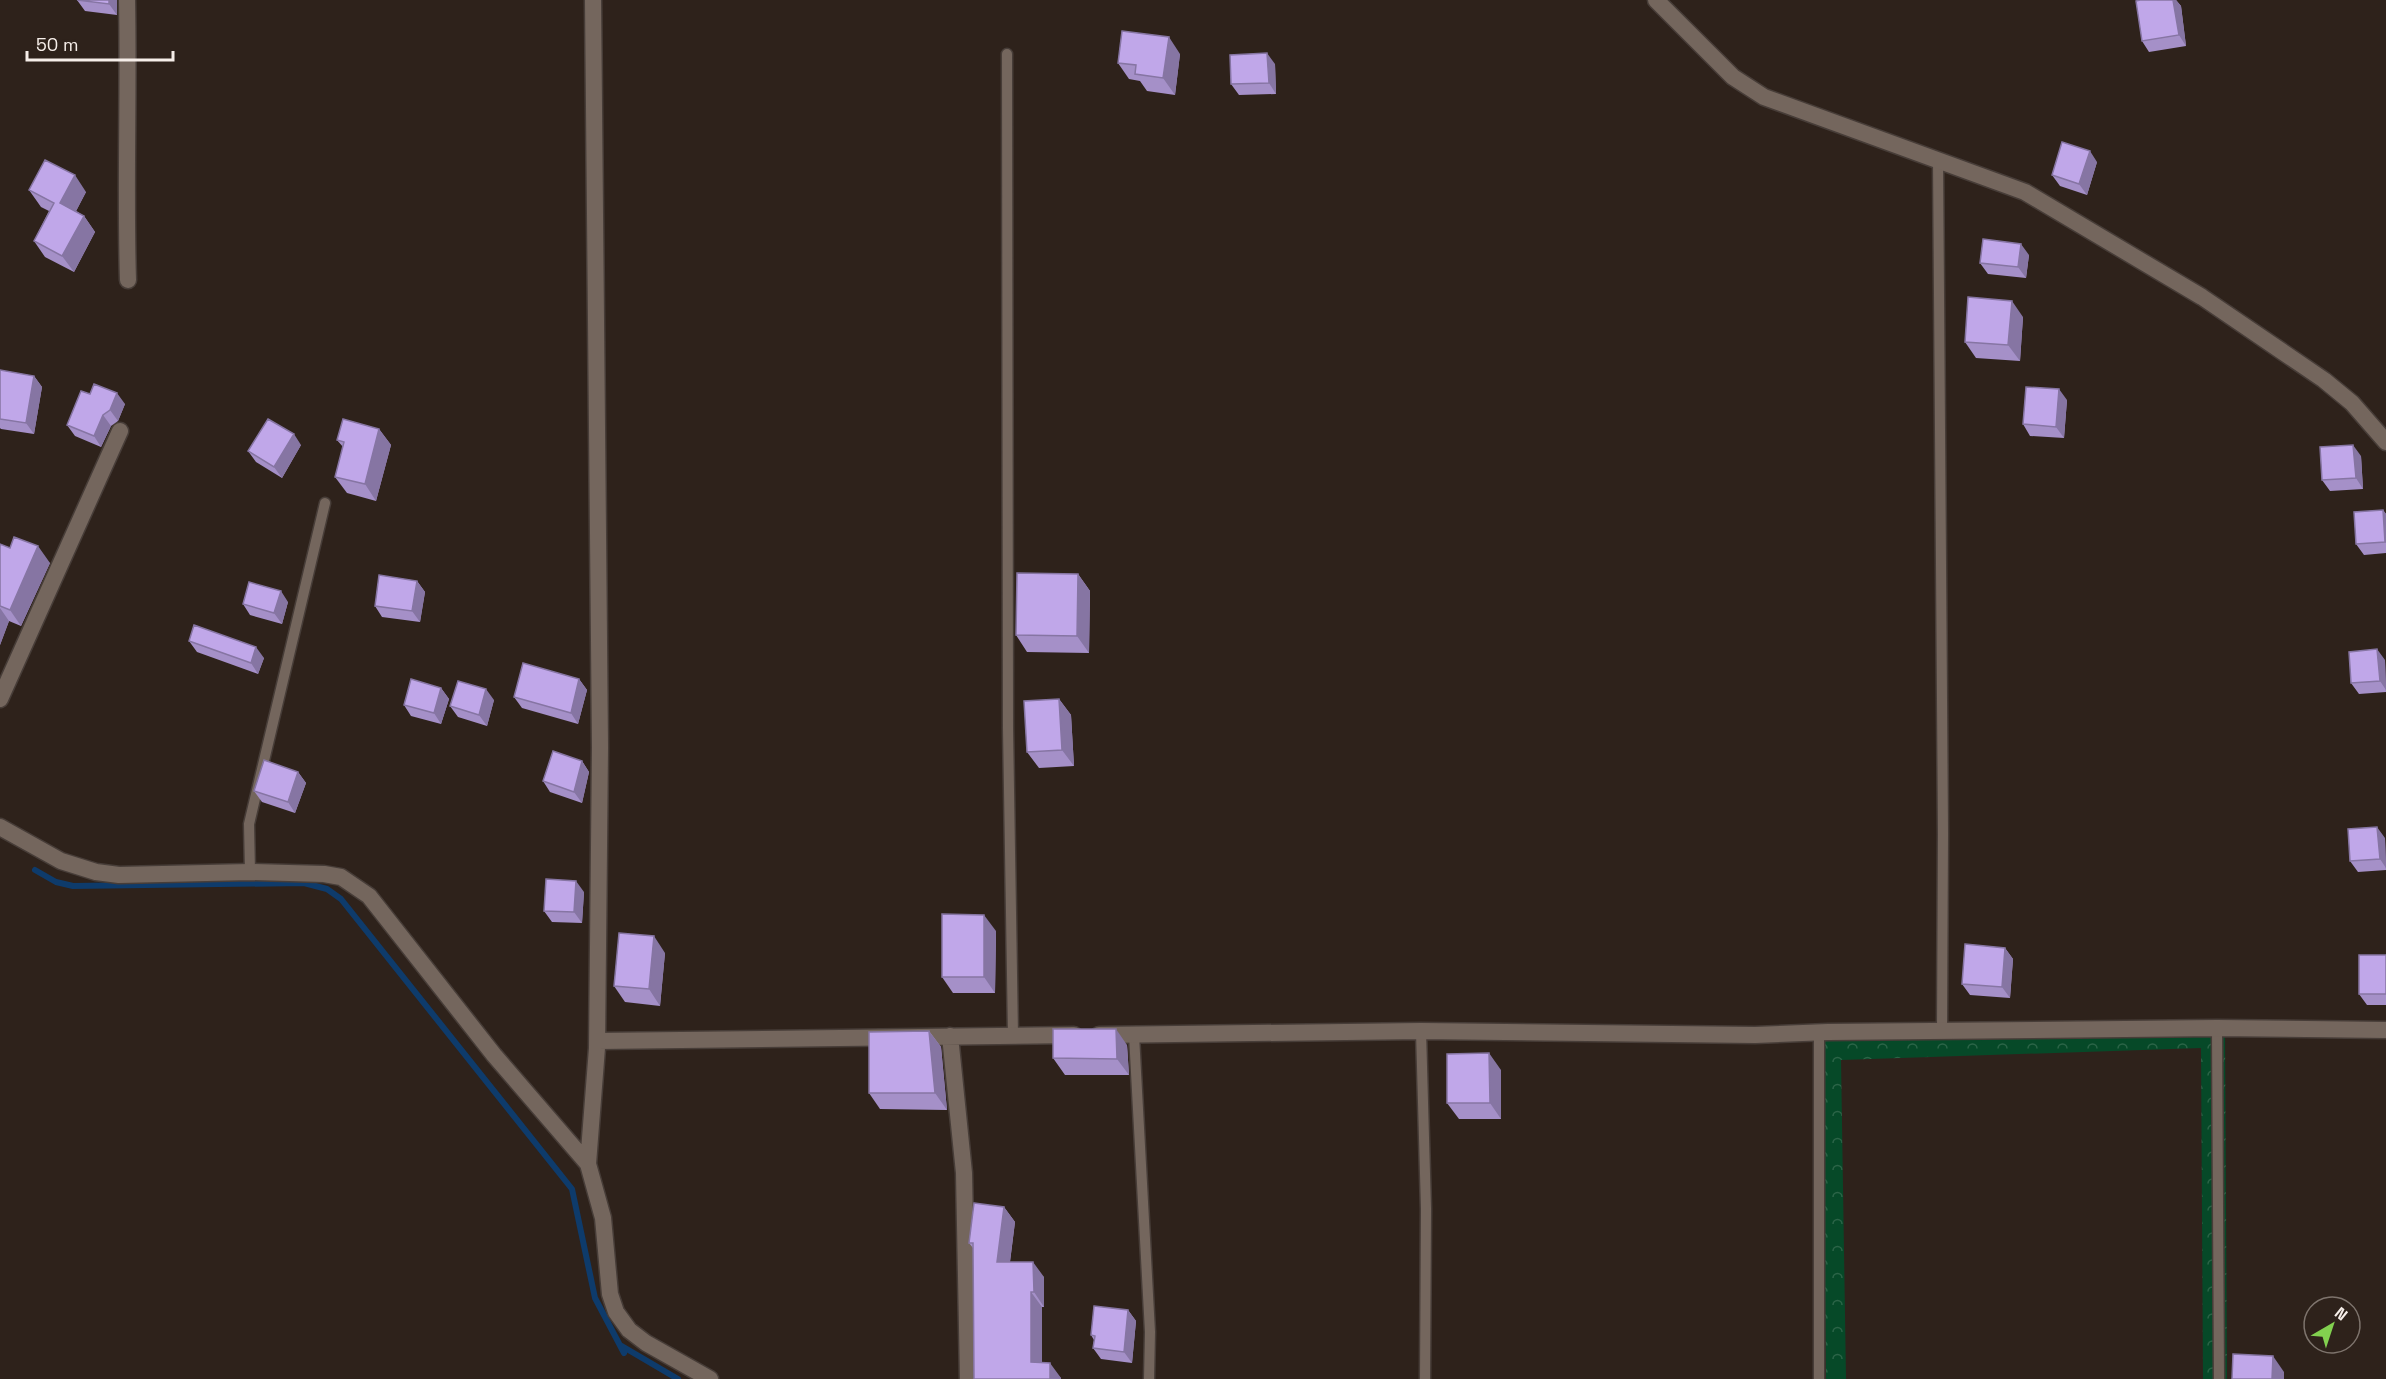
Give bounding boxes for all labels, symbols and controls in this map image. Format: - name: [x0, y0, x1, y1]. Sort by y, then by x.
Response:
- scale bar: [27, 24, 172, 62]
- text: 50 m: [36, 33, 78, 56]
- north arrow: [2302, 1295, 2362, 1355]
- text: N: [2330, 1302, 2352, 1325]

